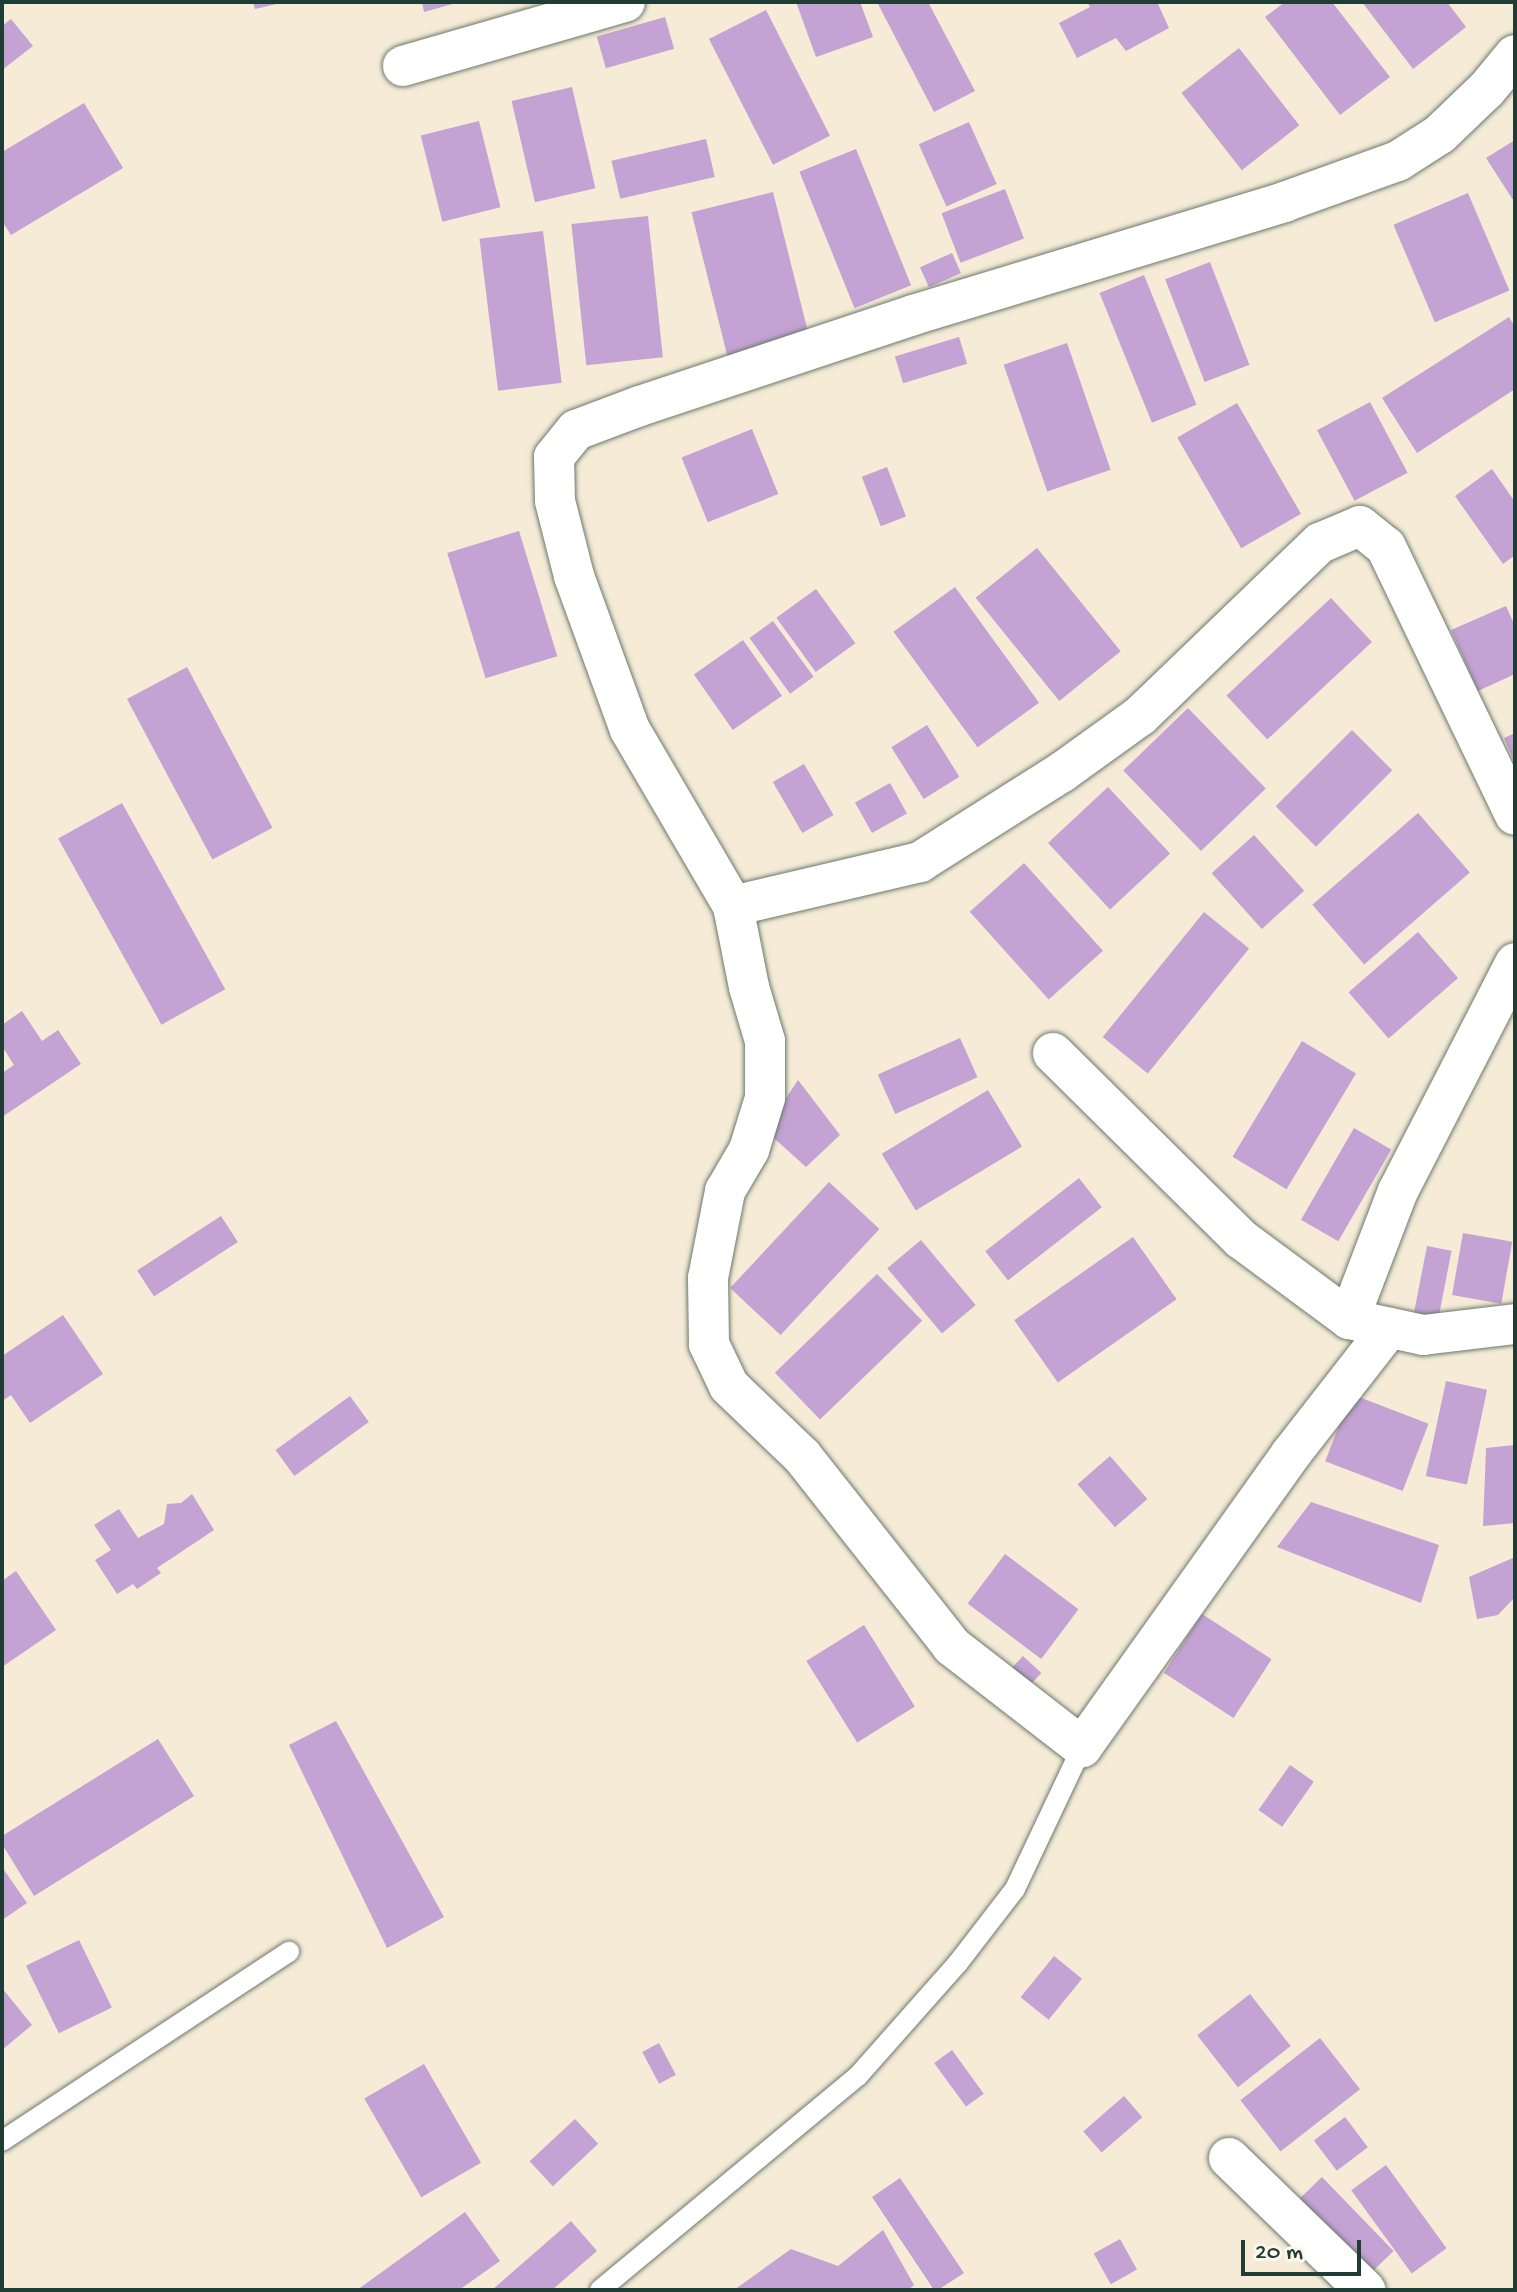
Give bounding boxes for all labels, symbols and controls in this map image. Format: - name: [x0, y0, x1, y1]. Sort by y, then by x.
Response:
- scale bar: [1245, 2224, 1365, 2274]
- text: 20 m: [1255, 2239, 1303, 2268]

